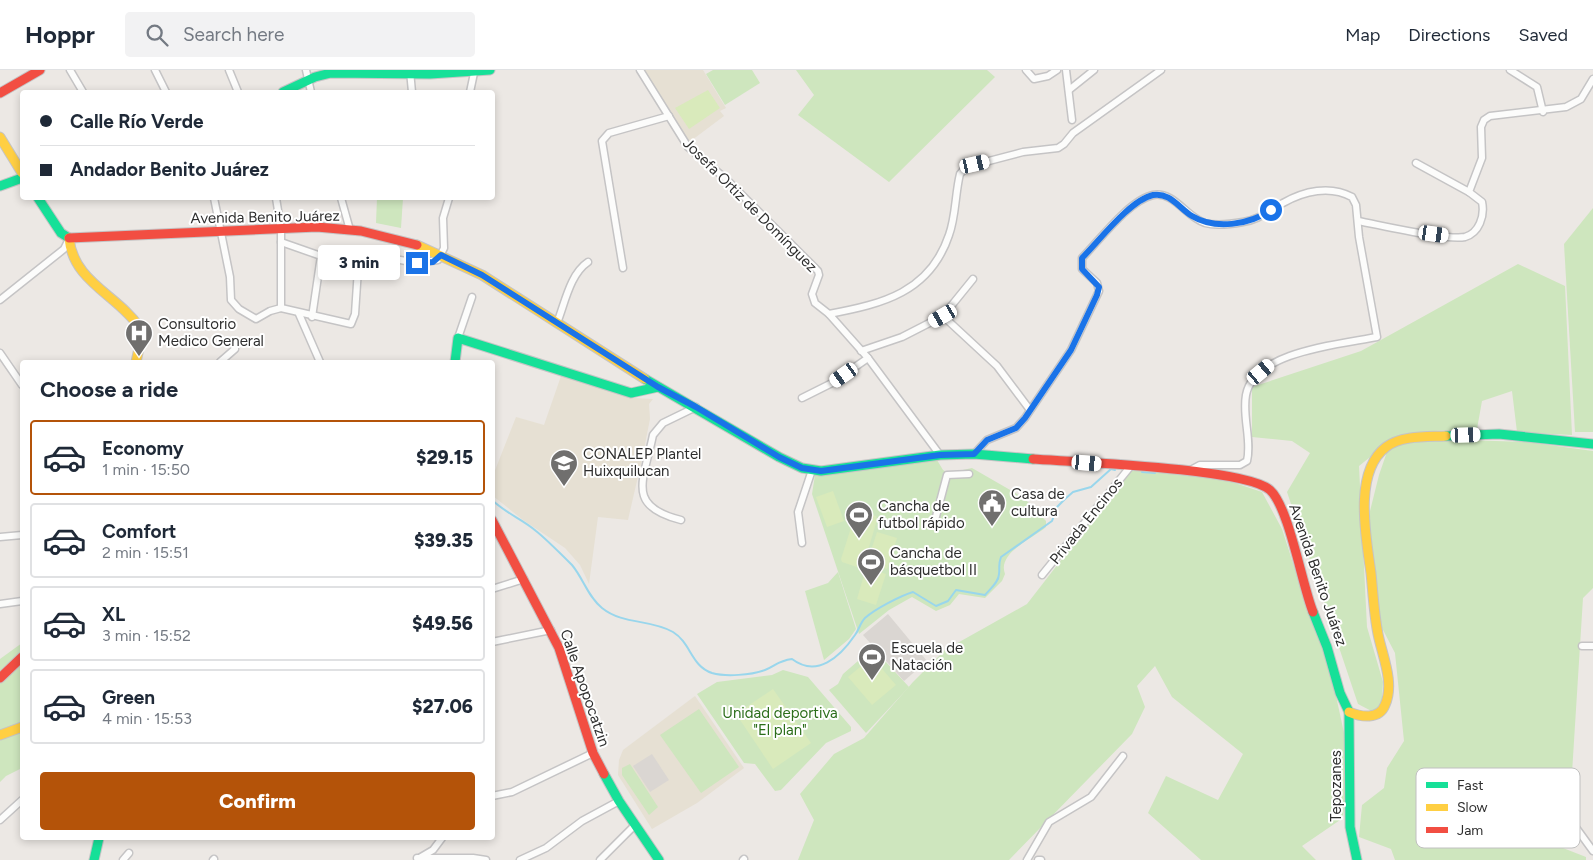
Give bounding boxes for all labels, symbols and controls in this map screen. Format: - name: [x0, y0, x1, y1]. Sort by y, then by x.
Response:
- search box: [125, 12, 475, 57]
- text: Hoppr: [25, 20, 95, 49]
- icon: search: [143, 21, 171, 49]
- text: Search here: [183, 23, 284, 46]
- text: Map: [1345, 24, 1380, 46]
- text: Directions: [1408, 24, 1490, 46]
- text: Saved: [1518, 24, 1568, 46]
- text: Calle Río Verde: [70, 110, 204, 133]
- street label: Josefa Ortiz de Domínguez: [679, 134, 821, 276]
- car: [958, 153, 991, 175]
- text: Andador Benito Juárez: [70, 158, 269, 181]
- route start: [1260, 199, 1282, 221]
- street label: Avenida Benito Juárez: [190, 207, 340, 227]
- car: [1418, 224, 1449, 244]
- callout: 3 min: [317, 246, 400, 280]
- route end: [406, 252, 428, 274]
- text: 3 min: [339, 253, 379, 272]
- car: [926, 302, 959, 330]
- place label: Consultorio Medico General: [158, 315, 264, 350]
- hospital icon: Consultorio Medico General: [124, 318, 154, 357]
- car: [1244, 357, 1277, 387]
- car: [827, 360, 860, 390]
- text: Choose a ride: [40, 376, 178, 403]
- car: [1450, 427, 1481, 443]
- icon: car: [42, 435, 87, 480]
- text: Economy: [102, 437, 184, 460]
- place label: CONALEP Plantel Huixquilucan: [583, 445, 701, 480]
- text: $29.15: [416, 446, 473, 469]
- school or university icon: CONALEP Plantel Huixquilucan: [549, 448, 579, 487]
- car: [1071, 454, 1102, 472]
- text: 1 min · 15:50: [102, 460, 190, 479]
- street label: Privada Encinos: [1046, 474, 1126, 568]
- place label: Casa de cultura: [1011, 485, 1065, 520]
- public building icon: Casa de cultura: [977, 488, 1007, 527]
- place label: Cancha de futbol rápido: [878, 497, 965, 532]
- sports icon: Cancha de futbol rápido: [844, 500, 874, 539]
- street label: Avenida Benito Juárez: [1285, 501, 1351, 649]
- icon: car: [42, 518, 87, 563]
- text: Comfort: [102, 520, 177, 543]
- text: $39.35: [414, 529, 473, 552]
- text: 2 min · 15:51: [102, 543, 189, 562]
- place label: Cancha de básquetbol II: [890, 544, 977, 579]
- sports icon: Cancha de básquetbol II: [856, 547, 886, 586]
- icon: car: [42, 601, 87, 646]
- text: XL: [102, 603, 125, 626]
- text: $49.56: [412, 612, 473, 635]
- text: 3 min · 15:52: [102, 626, 191, 645]
- street label: Calle Apopocatzin: [556, 627, 614, 749]
- place label: Escuela de Natación: [891, 639, 963, 674]
- sports icon: Escuela de Natación: [857, 642, 887, 681]
- icon: car: [42, 684, 87, 729]
- text: Green: [102, 686, 155, 709]
- text: $27.06: [412, 695, 473, 718]
- park label: Unidad deportiva "El plan": [722, 704, 838, 739]
- text: 4 min · 15:53: [102, 709, 192, 728]
- street label: Tepozanes: [1327, 750, 1345, 822]
- legend: [1416, 768, 1580, 848]
- button: Confirm: [40, 772, 475, 830]
- text: Fast: [1457, 777, 1483, 794]
- text: Slow: [1457, 799, 1488, 816]
- text: Jam: [1457, 822, 1483, 839]

